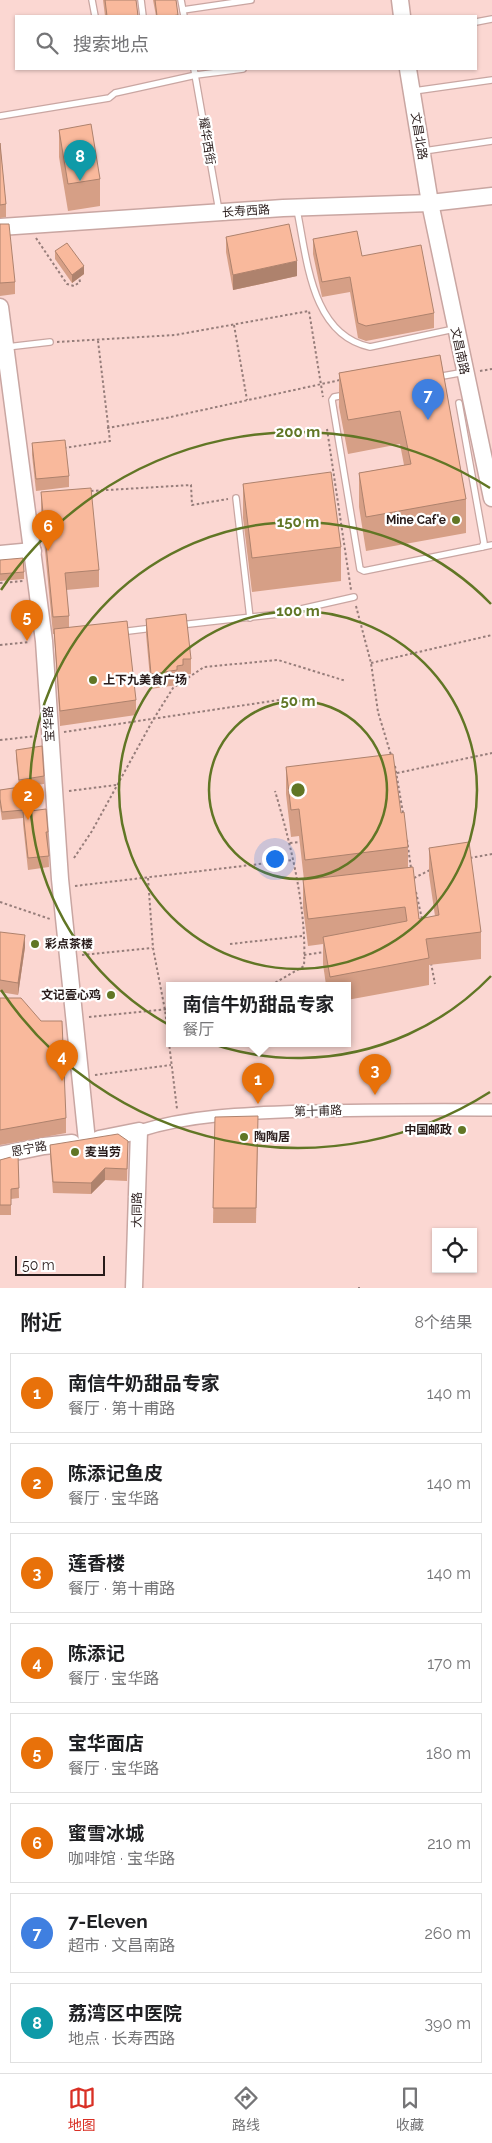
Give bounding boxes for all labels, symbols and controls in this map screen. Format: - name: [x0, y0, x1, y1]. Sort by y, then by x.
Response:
- search box: [15, 15, 477, 70]
- icon: search: [33, 29, 61, 57]
- text: 搜索地点: [73, 33, 149, 55]
- street label: 文昌北路: [408, 111, 430, 161]
- street label: 耀华西街: [196, 116, 218, 166]
- pin: 8: [64, 140, 96, 181]
- street label: 长寿西路: [222, 202, 270, 220]
- street label: 文昌南路: [448, 326, 472, 376]
- pin: 7: [412, 379, 444, 420]
- text: 200 m: [276, 423, 320, 441]
- pin: 6: [32, 510, 64, 551]
- text: 150 m: [277, 513, 319, 531]
- place label: Mine Caf'e: [386, 513, 446, 527]
- marker: Mine Caf'e: [450, 514, 462, 526]
- pin: 5: [11, 600, 43, 641]
- text: 100 m: [276, 602, 320, 620]
- place label: 上下九美食广场: [103, 673, 187, 687]
- marker: 上下九美食广场: [87, 674, 99, 686]
- text: 50 m: [280, 692, 316, 710]
- street label: 宝华路: [41, 706, 57, 742]
- pin: 2: [12, 779, 44, 820]
- centre of rings: [289, 781, 307, 799]
- your location: [262, 846, 288, 872]
- place label: 彩点茶楼: [45, 937, 93, 951]
- marker: 彩点茶楼: [29, 938, 41, 950]
- popup: [166, 982, 351, 1047]
- place label: 文记壹心鸡: [41, 988, 101, 1002]
- marker: 文记壹心鸡: [105, 989, 117, 1001]
- text: 南信牛奶甜品专家: [182, 993, 335, 1015]
- text: 餐厅: [182, 1020, 215, 1039]
- pin: 4: [46, 1040, 78, 1081]
- pin: 3: [359, 1054, 391, 1095]
- pin: 1: [242, 1063, 274, 1104]
- street label: 第十甫路: [294, 1103, 342, 1119]
- place label: 中国邮政: [404, 1123, 452, 1137]
- marker: 中国邮政: [456, 1124, 468, 1136]
- place label: 陶陶居: [254, 1130, 290, 1144]
- marker: 陶陶居: [238, 1131, 250, 1143]
- street label: 恩宁路: [10, 1139, 48, 1159]
- place label: 麦当劳: [85, 1145, 121, 1159]
- marker: 麦当劳: [69, 1146, 81, 1158]
- street label: 大同路: [130, 1192, 144, 1228]
- map controls: [432, 1228, 477, 1273]
- button: locate: [432, 1228, 477, 1273]
- scale bar: [15, 1253, 105, 1276]
- text: 50 m: [22, 1257, 55, 1273]
- text: 附近: [20, 1310, 62, 1335]
- text: 8个结果: [415, 1313, 472, 1332]
- text: 南信牛奶甜品专家: [68, 1372, 220, 1394]
- text: 1: [33, 1384, 41, 1403]
- text: 140 m: [427, 1384, 471, 1403]
- text: 餐厅 · 第十甫路: [68, 1399, 175, 1418]
- text: 陈添记鱼皮: [68, 1462, 163, 1484]
- text: 2: [32, 1474, 42, 1493]
- text: 140 m: [427, 1474, 471, 1493]
- text: 餐厅 · 宝华路: [68, 1489, 159, 1508]
- text: 莲香楼: [68, 1552, 125, 1574]
- text: 3: [33, 1564, 41, 1583]
- text: 140 m: [427, 1564, 471, 1583]
- text: 餐厅 · 第十甫路: [68, 1579, 175, 1598]
- text: 陈添记: [68, 1642, 125, 1664]
- text: 4: [32, 1654, 42, 1673]
- text: 170 m: [427, 1654, 471, 1673]
- text: 餐厅 · 宝华路: [68, 1669, 159, 1688]
- text: 宝华面店: [68, 1732, 144, 1754]
- text: 5: [33, 1744, 41, 1763]
- text: 180 m: [426, 1744, 471, 1763]
- text: 餐厅 · 宝华路: [68, 1759, 159, 1778]
- text: 蜜雪冰城: [68, 1822, 144, 1844]
- text: 6: [32, 1834, 42, 1853]
- text: 210 m: [427, 1834, 471, 1853]
- text: 咖啡馆 · 宝华路: [68, 1849, 175, 1868]
- text: 7-Eleven: [68, 1910, 148, 1932]
- text: 7: [33, 1924, 41, 1943]
- text: 260 m: [424, 1924, 471, 1943]
- text: 超市 · 文昌南路: [68, 1936, 175, 1955]
- text: 荔湾区中医院: [68, 2002, 182, 2024]
- text: 8: [32, 2014, 42, 2033]
- text: 390 m: [425, 2014, 471, 2033]
- text: 地点 · 长寿西路: [68, 2029, 175, 2048]
- tab: 地图: [68, 2084, 96, 2134]
- tab: 路线: [232, 2084, 260, 2134]
- tab: 收藏: [396, 2084, 424, 2134]

